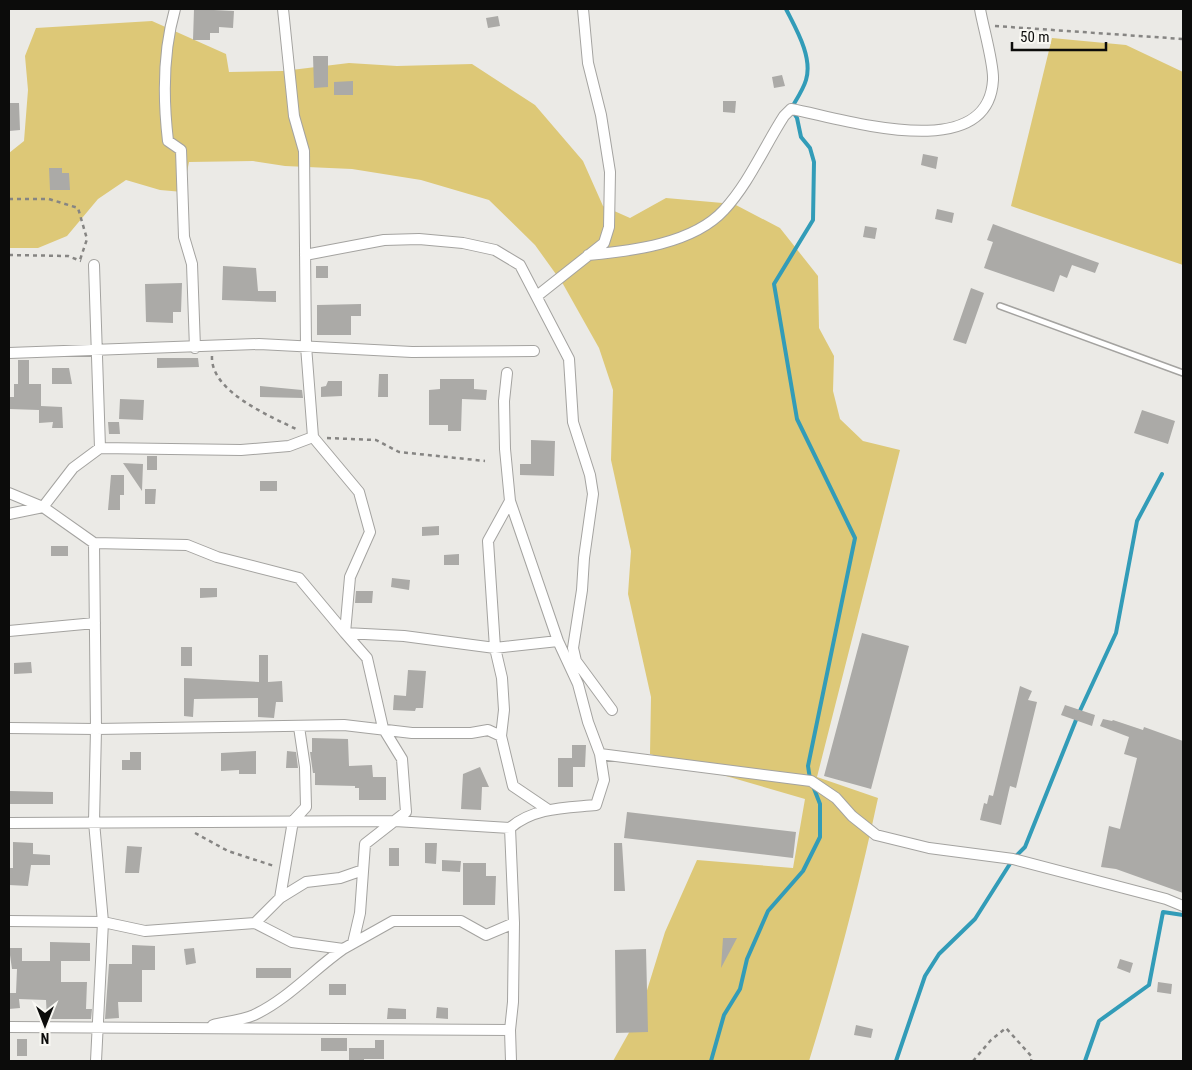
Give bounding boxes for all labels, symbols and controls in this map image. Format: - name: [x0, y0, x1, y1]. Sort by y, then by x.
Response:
- scale bar: [1012, 20, 1106, 52]
- text: 50 m: [1020, 28, 1050, 46]
- north arrow: [20, 1000, 70, 1050]
- text: N: [41, 1030, 49, 1046]

